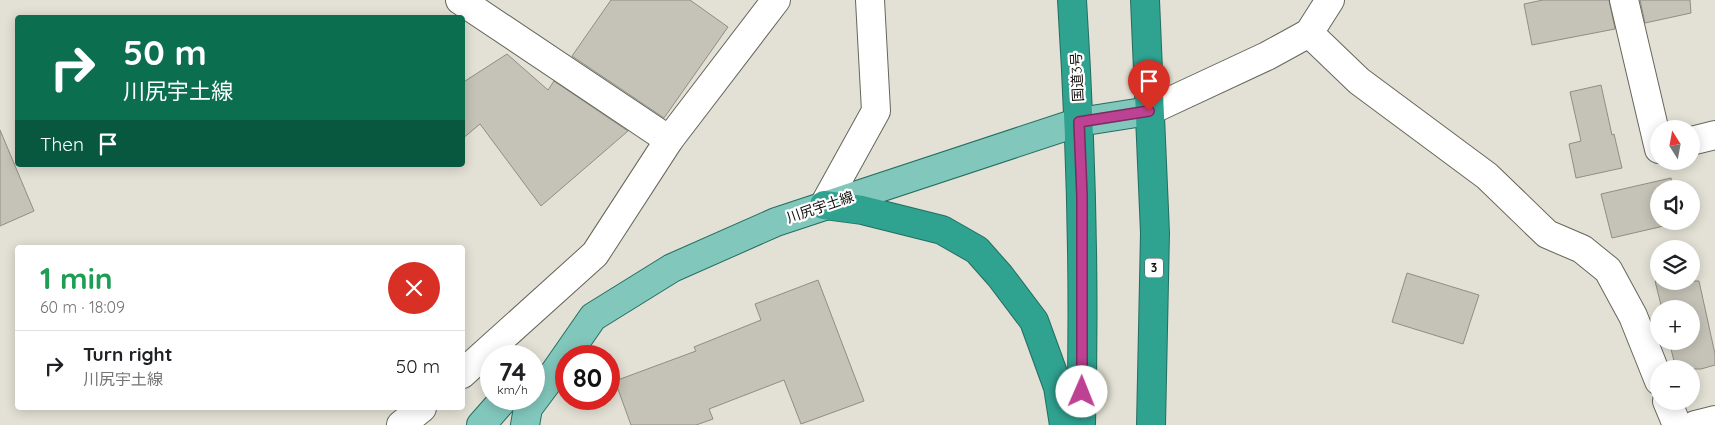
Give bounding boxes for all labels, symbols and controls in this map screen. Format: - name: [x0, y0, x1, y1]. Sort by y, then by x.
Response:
- text: 50 m: [123, 30, 207, 74]
- icon: right: [40, 35, 105, 100]
- street label: 国道3号: [1067, 52, 1087, 102]
- pin: [1128, 60, 1170, 111]
- icon: arrive: [1135, 67, 1163, 95]
- text: 川尻宇土線: [123, 77, 233, 105]
- north arrow: [1650, 120, 1700, 170]
- map controls: [1650, 120, 1700, 410]
- icon: arrive: [94, 130, 122, 158]
- text: Then: [40, 132, 84, 156]
- button: sound: [1650, 180, 1700, 230]
- street label: 川尻宇土線: [784, 187, 856, 227]
- button: layers: [1650, 240, 1700, 290]
- road number: 3: [1145, 258, 1163, 278]
- text: 1 min: [40, 259, 113, 297]
- button: close: [388, 262, 440, 314]
- text: 60 m · 18:09: [40, 297, 125, 317]
- button: +: [1650, 300, 1700, 350]
- text: Turn right: [83, 342, 172, 366]
- speed limit sign: 80: [555, 345, 620, 410]
- icon: right: [40, 352, 68, 380]
- text: 50 m: [396, 354, 440, 378]
- text: 74: [499, 356, 526, 387]
- button: −: [1650, 360, 1700, 410]
- position arrow: [1055, 365, 1107, 417]
- text: 川尻宇土線: [83, 369, 163, 389]
- text: km/h: [497, 382, 528, 397]

